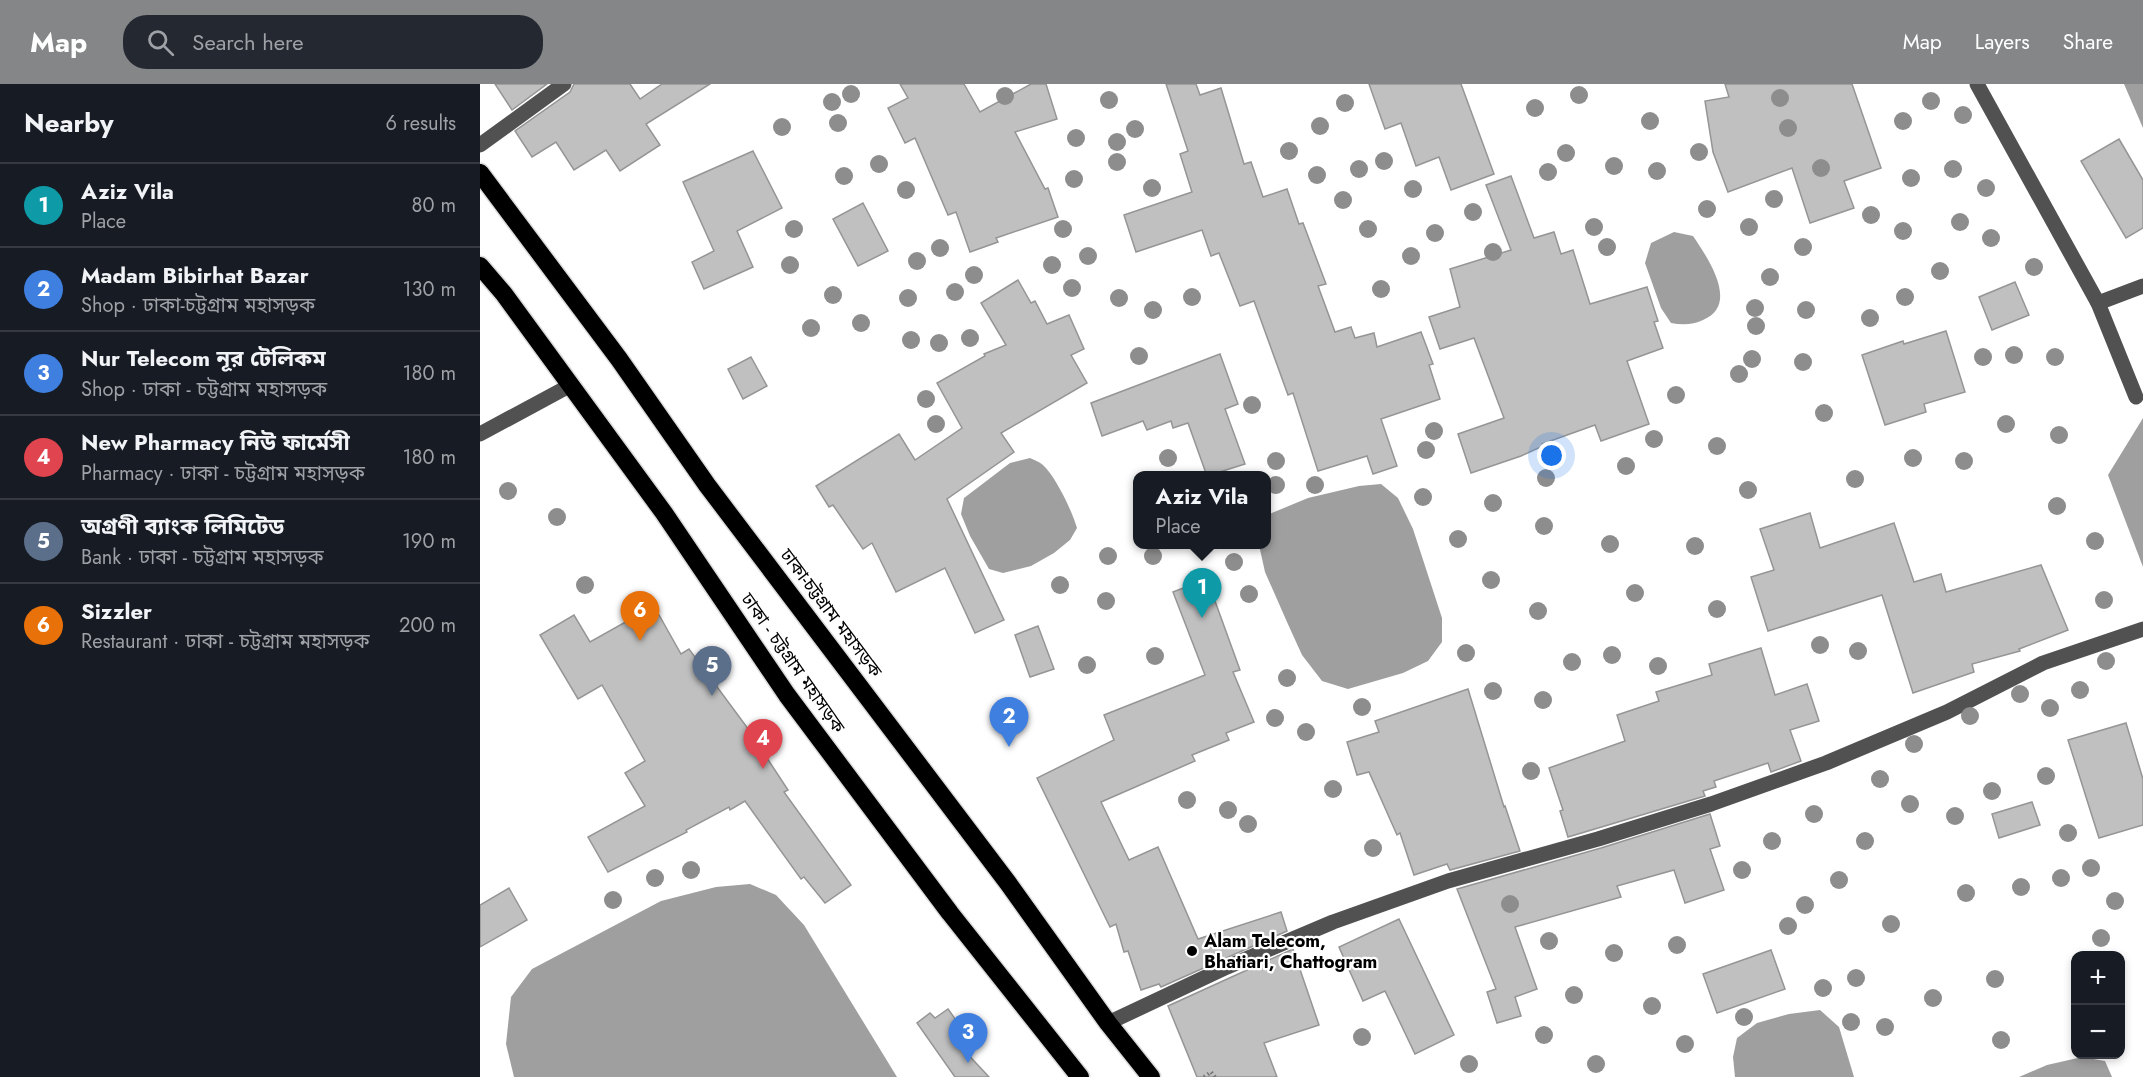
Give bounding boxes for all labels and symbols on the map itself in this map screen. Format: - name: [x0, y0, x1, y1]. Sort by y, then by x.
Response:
- your location: [1537, 441, 1566, 470]
- street label: ঢাকা-চট্টগ্রাম মহাসড়ক: [773, 542, 888, 683]
- pin: 1: [1182, 568, 1222, 618]
- street label: ঢাকা - চট্টগ্রাম মহাসড়ক: [734, 587, 852, 739]
- pin: 6: [620, 592, 660, 641]
- pin: 5: [692, 646, 732, 696]
- pin: 2: [990, 698, 1028, 747]
- pin: 4: [744, 720, 782, 769]
- place label: Alam Telecom, Bhatiari, Chattogram: [1203, 928, 1377, 975]
- marker: Alam Telecom, Bhatiari, Chattogram: [1185, 944, 1199, 958]
- pin: 3: [948, 1014, 988, 1063]

